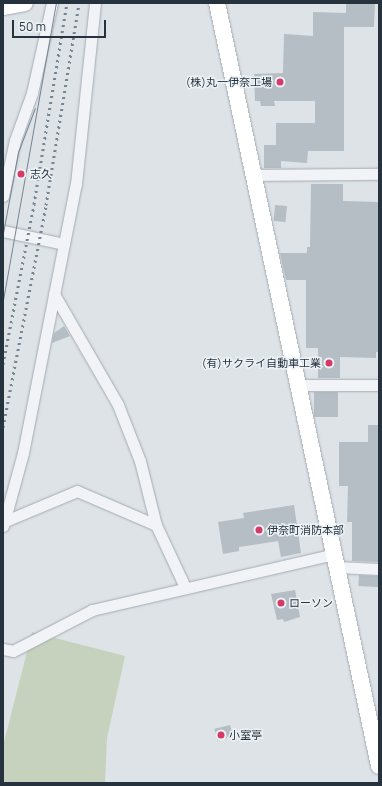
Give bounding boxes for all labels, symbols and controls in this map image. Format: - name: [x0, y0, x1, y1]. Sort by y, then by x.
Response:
- scale bar: [14, 12, 108, 38]
- text: 50 m: [19, 18, 46, 35]
- place label: (株)丸一伊奈工場: [186, 75, 272, 89]
- marker: (株)丸一伊奈工場: [275, 77, 285, 87]
- place label: 志久: [30, 167, 52, 181]
- marker: 志久: [15, 168, 27, 180]
- place label: (有)サクライ自動車工業: [202, 356, 321, 370]
- marker: (有)サクライ自動車工業: [324, 358, 334, 368]
- place label: 伊奈町消防本部: [267, 523, 344, 537]
- marker: 伊奈町消防本部: [254, 525, 264, 535]
- place label: ローソン: [289, 596, 333, 610]
- marker: ローソン: [276, 598, 286, 608]
- place label: 小室亭: [229, 728, 262, 742]
- marker: 小室亭: [216, 730, 226, 740]

